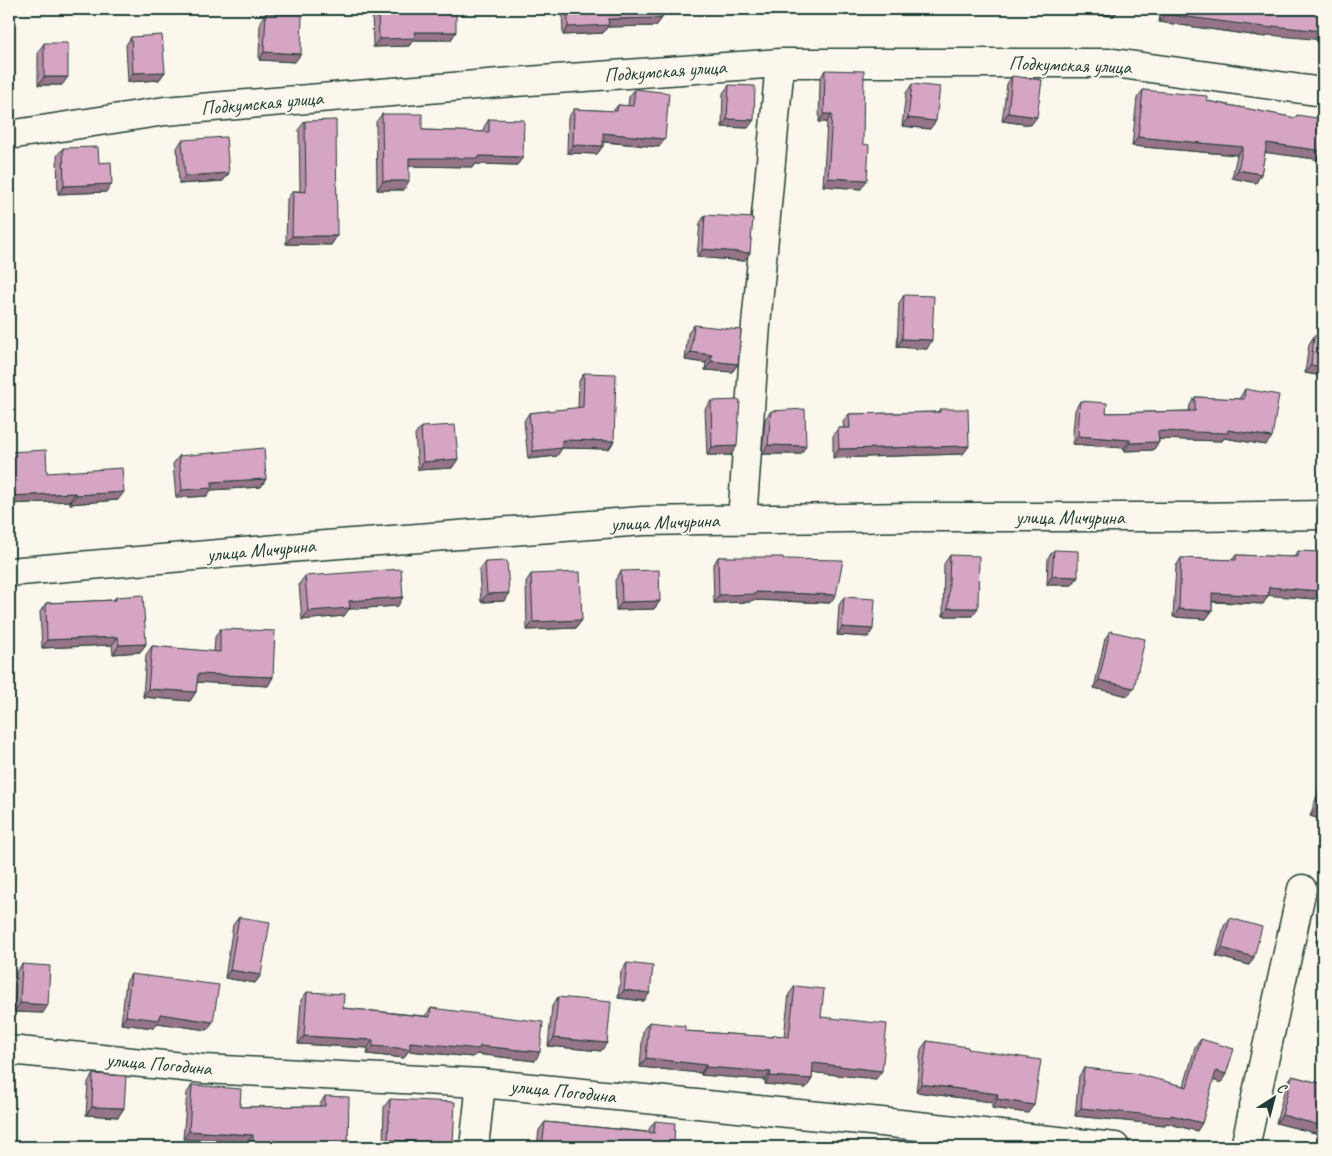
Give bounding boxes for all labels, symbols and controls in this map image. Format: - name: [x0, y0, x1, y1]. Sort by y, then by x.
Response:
- street label: Подкумская улица: [1008, 50, 1133, 80]
- street label: Подкумская улица: [603, 54, 728, 88]
- street label: Подкумская улица: [200, 85, 325, 121]
- street label: улица Мичурина: [1015, 505, 1126, 530]
- street label: улица Мичурина: [609, 508, 721, 536]
- street label: улица Мичурина: [205, 533, 318, 567]
- street label: улица Погодина: [104, 1047, 214, 1081]
- street label: улица Погодина: [508, 1073, 618, 1109]
- north arrow: [1250, 1074, 1300, 1124]
- text: С: [1274, 1079, 1291, 1098]

